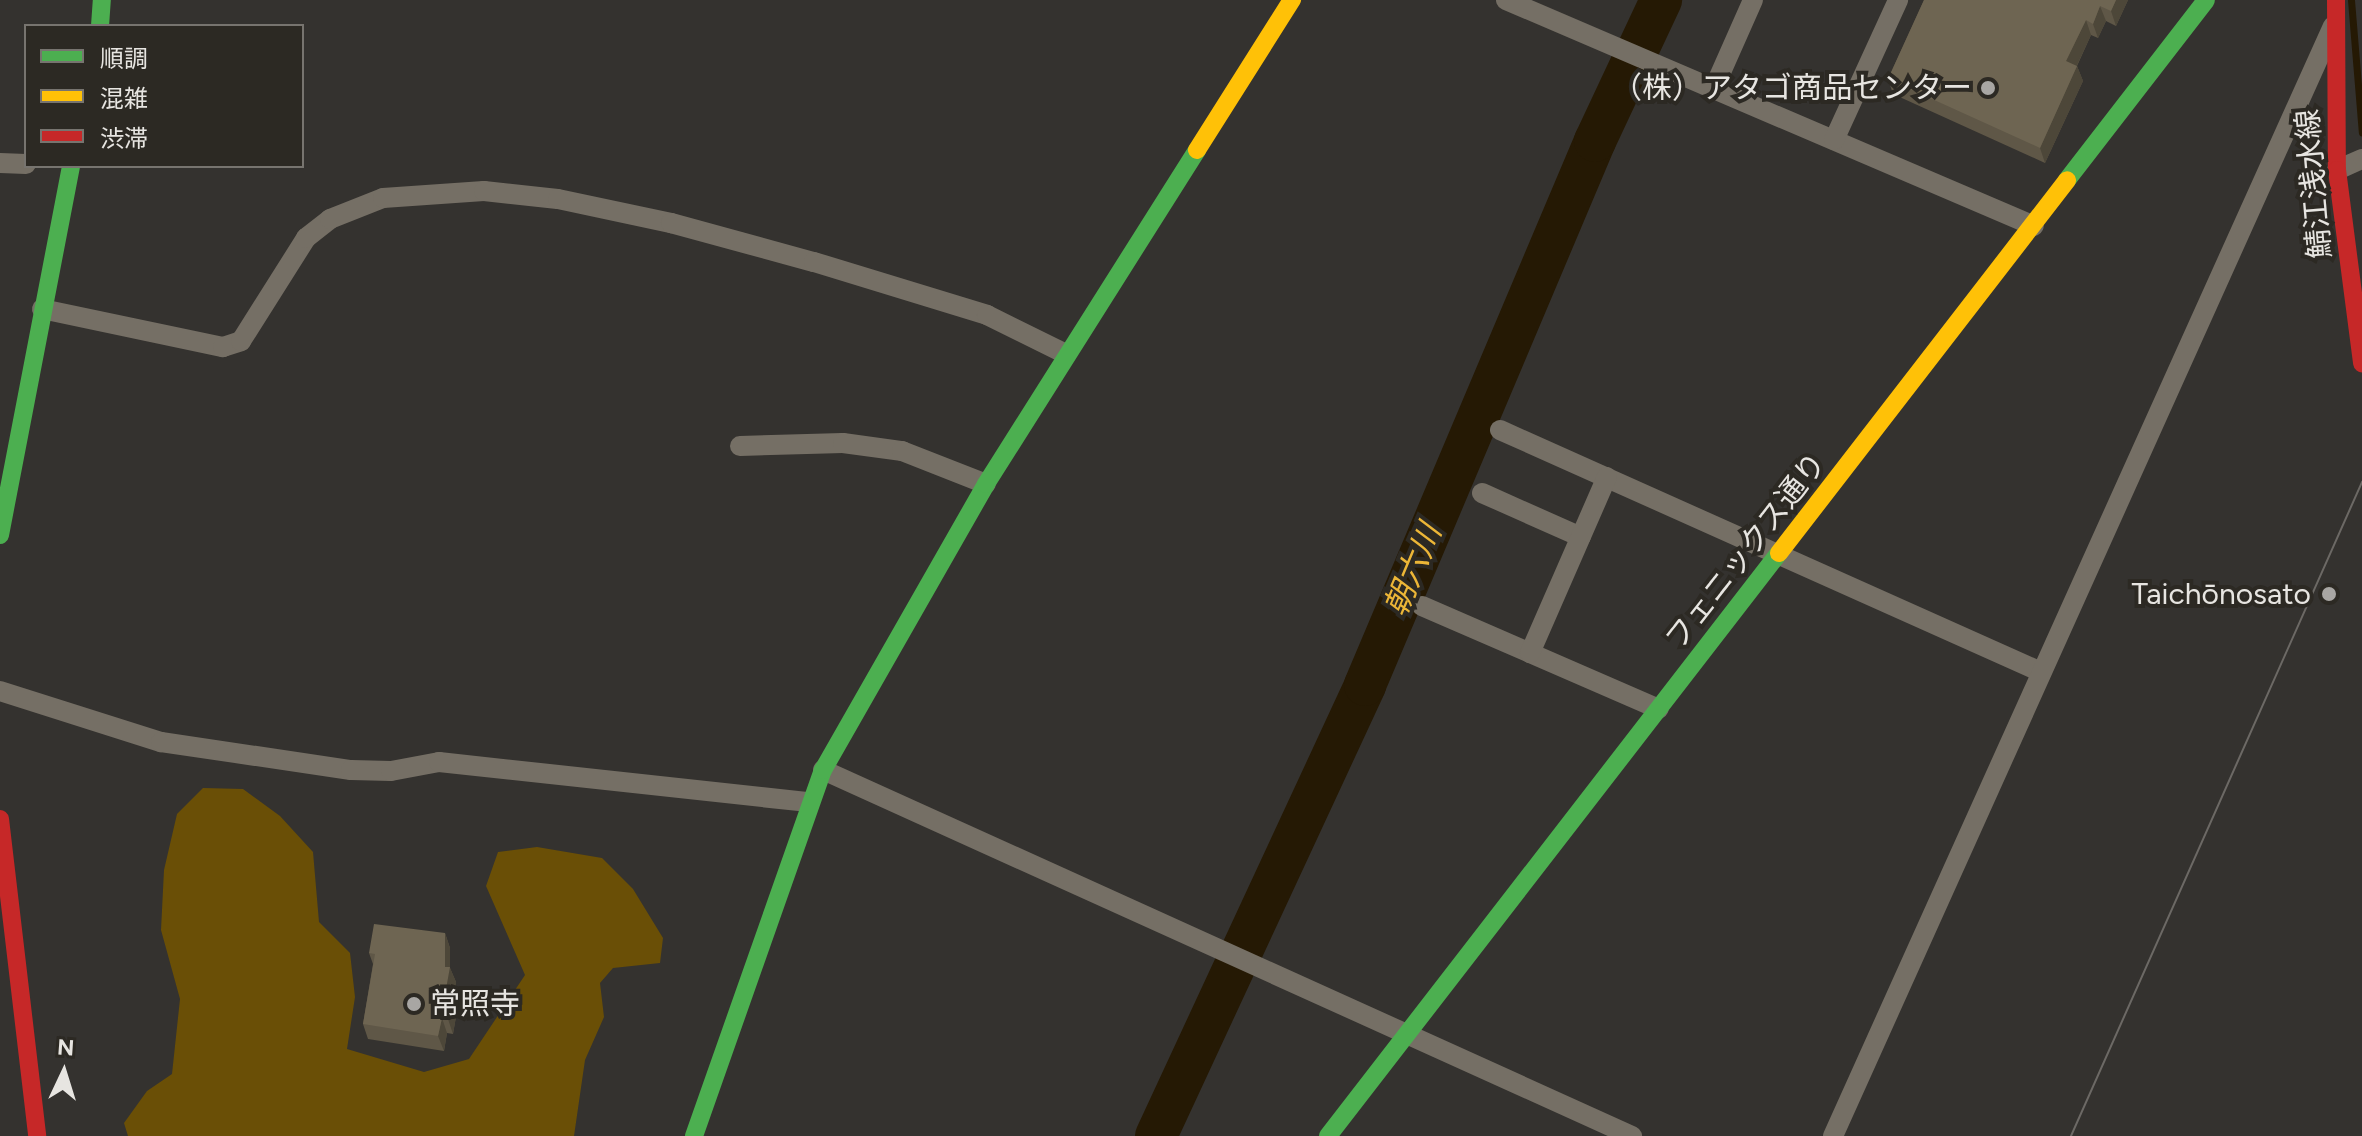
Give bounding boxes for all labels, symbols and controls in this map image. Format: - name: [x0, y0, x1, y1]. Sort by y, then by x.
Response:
- legend: [24, 24, 304, 168]
- text: 順調: [100, 44, 148, 73]
- place label: （株）アタゴ商品センター: [1612, 70, 1972, 106]
- marker: （株）アタゴ商品センター: [1979, 79, 1997, 97]
- text: 混雑: [100, 84, 148, 113]
- street label: 鯖江浅水線: [2290, 108, 2338, 260]
- text: 渋滞: [100, 124, 148, 153]
- street label: フェニックス通り: [1658, 445, 1834, 657]
- water label: 朝六川: [1377, 518, 1449, 622]
- place label: Taichōnosato: [2132, 576, 2311, 612]
- marker: Taichōnosato: [2318, 583, 2340, 605]
- place label: 常照寺: [430, 986, 520, 1022]
- marker: 常照寺: [405, 995, 423, 1013]
- north arrow: [24, 1032, 104, 1112]
- text: N: [56, 1033, 75, 1062]

